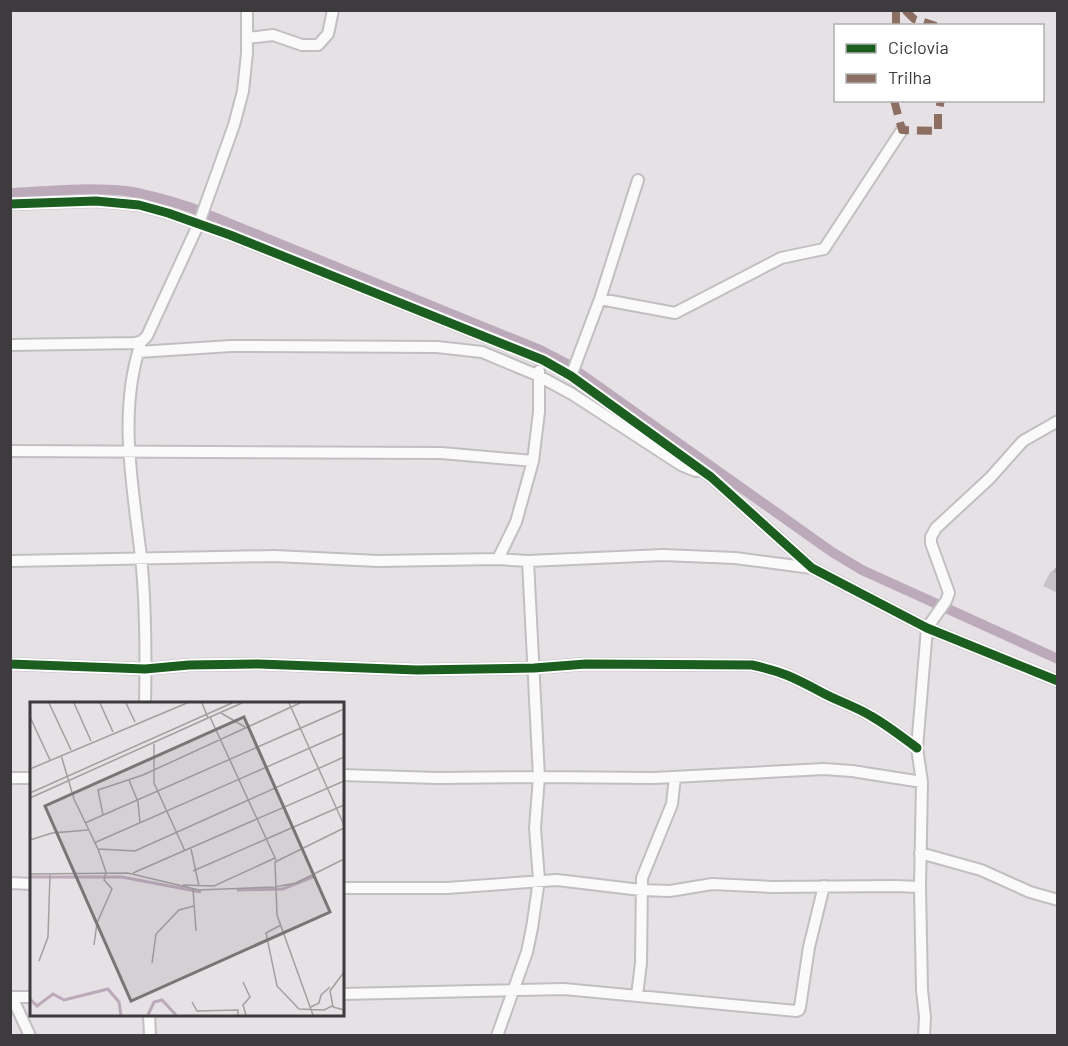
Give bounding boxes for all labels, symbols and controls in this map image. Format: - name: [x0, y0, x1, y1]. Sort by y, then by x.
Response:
- legend: [834, 24, 1044, 102]
- text: Ciclovia: [888, 36, 949, 58]
- text: Trilha: [888, 66, 932, 88]
- inset map: [30, 702, 344, 1016]

